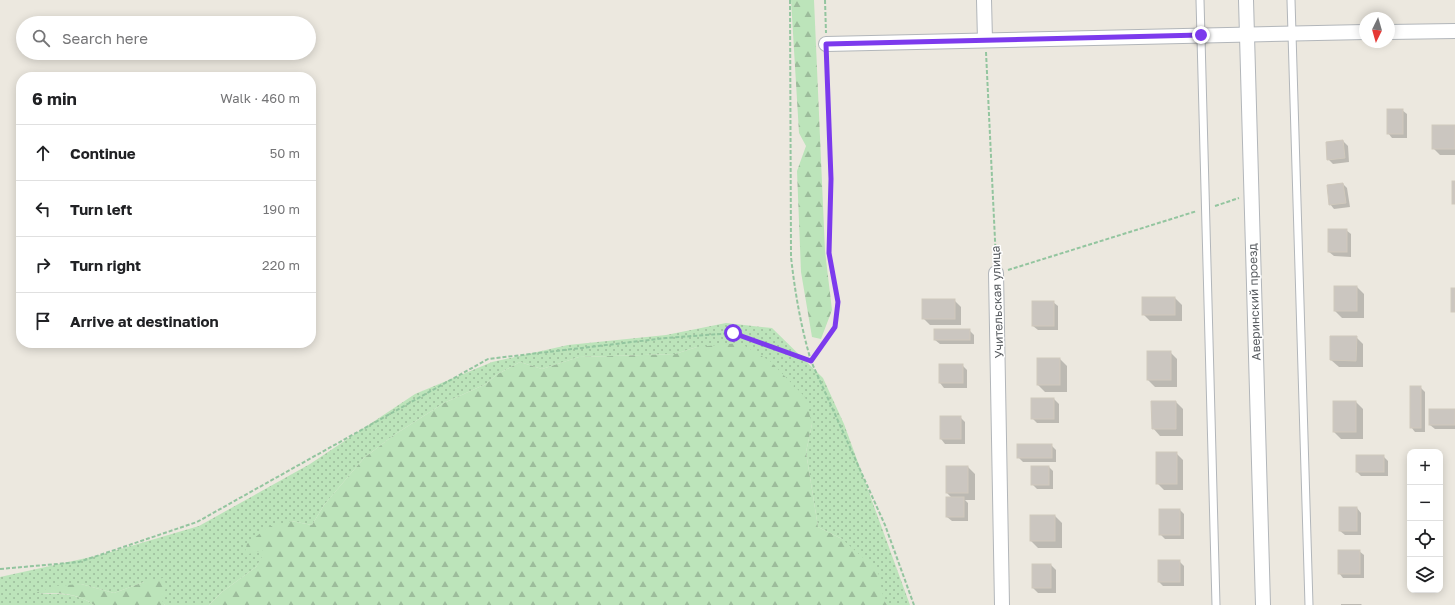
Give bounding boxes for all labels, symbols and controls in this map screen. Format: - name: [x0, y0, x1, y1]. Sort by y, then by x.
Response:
- north arrow: [1359, 12, 1395, 48]
- search box: [16, 16, 316, 60]
- route end: [1192, 26, 1210, 44]
- icon: search: [30, 27, 52, 49]
- text: Search here: [62, 29, 148, 47]
- text: 6 min: [32, 88, 77, 109]
- text: Walk · 460 m: [220, 90, 300, 106]
- icon: ahead: [32, 142, 54, 164]
- text: Continue: [70, 144, 136, 162]
- text: 50 m: [270, 145, 300, 161]
- icon: left: [32, 198, 54, 220]
- text: Turn left: [70, 200, 132, 218]
- text: 190 m: [263, 201, 300, 217]
- street label: Аверинский проезд: [1244, 243, 1264, 361]
- street label: Учительская улица: [988, 245, 1006, 359]
- icon: right: [32, 254, 54, 276]
- text: Turn right: [70, 256, 141, 274]
- text: 220 m: [262, 257, 300, 273]
- icon: arrive: [32, 310, 54, 332]
- text: Arrive at destination: [70, 312, 219, 330]
- route start: [724, 324, 742, 342]
- map controls: [1407, 449, 1443, 593]
- button: +: [1407, 449, 1443, 485]
- button: −: [1407, 485, 1443, 521]
- button: locate: [1407, 521, 1443, 557]
- button: layers: [1407, 557, 1443, 593]

